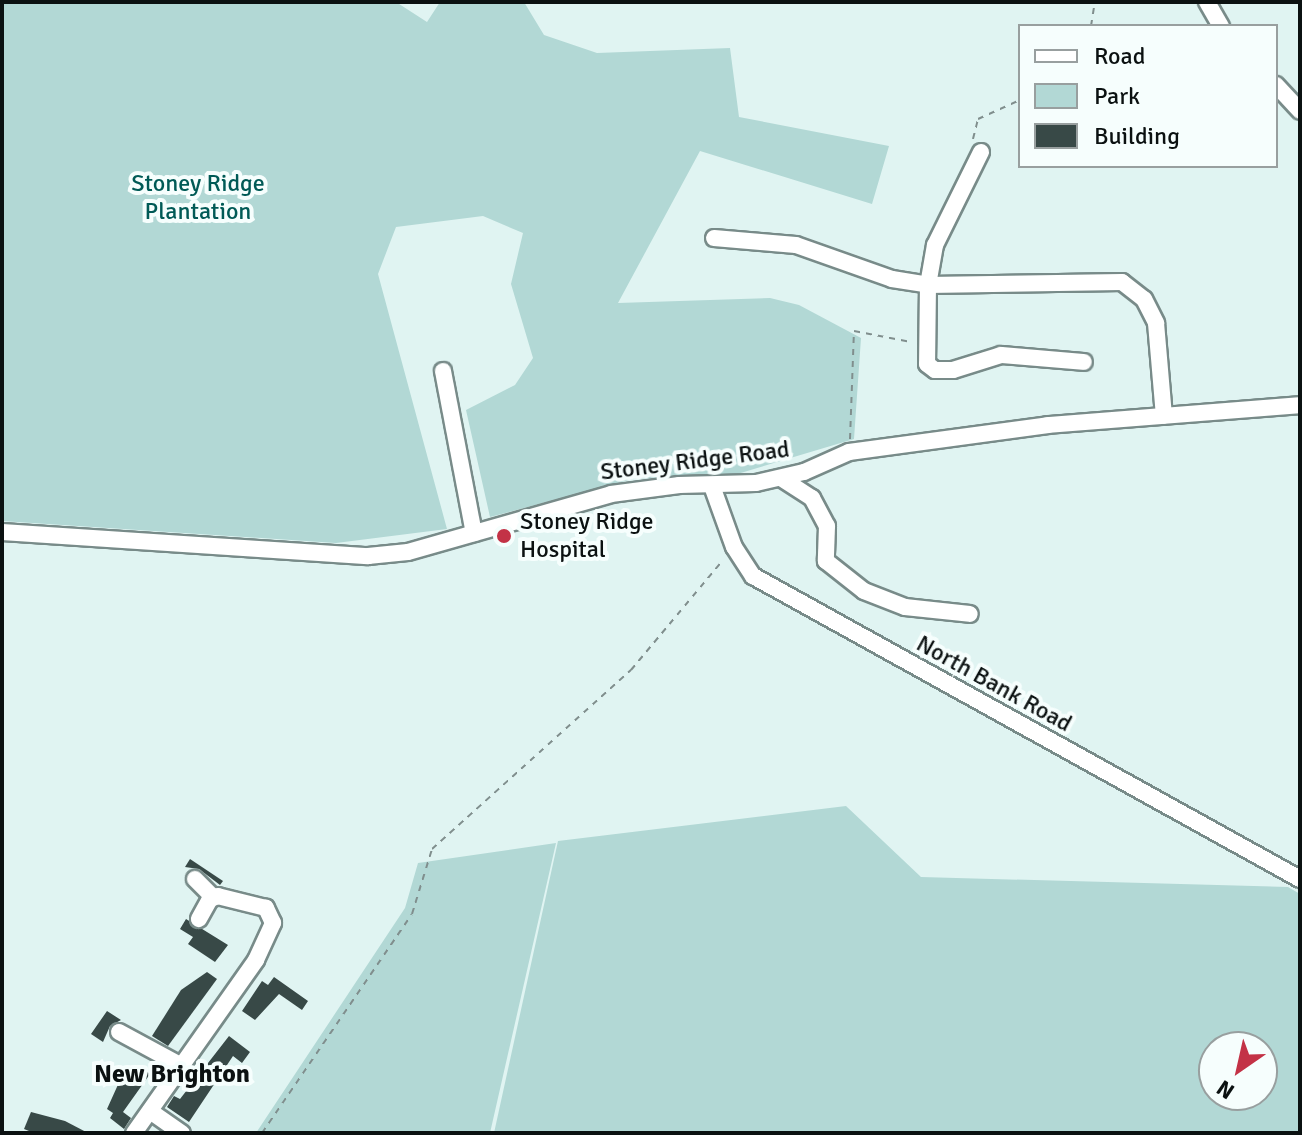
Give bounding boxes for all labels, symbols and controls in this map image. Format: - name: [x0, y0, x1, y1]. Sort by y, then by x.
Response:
- legend: [1018, 24, 1278, 168]
- text: Road: [1094, 41, 1145, 71]
- text: Park: [1094, 81, 1140, 111]
- text: Building: [1094, 121, 1180, 151]
- park label: Stoney Ridge Plantation: [131, 170, 265, 226]
- street label: Stoney Ridge Road: [599, 435, 791, 487]
- place label: Stoney Ridge Hospital: [520, 508, 654, 564]
- marker: Stoney Ridge Hospital: [495, 527, 513, 545]
- street label: North Bank Road: [911, 629, 1077, 739]
- north arrow: [1198, 1031, 1278, 1111]
- district label: New Brighton: [94, 1059, 250, 1091]
- text: N: [1212, 1074, 1239, 1105]

